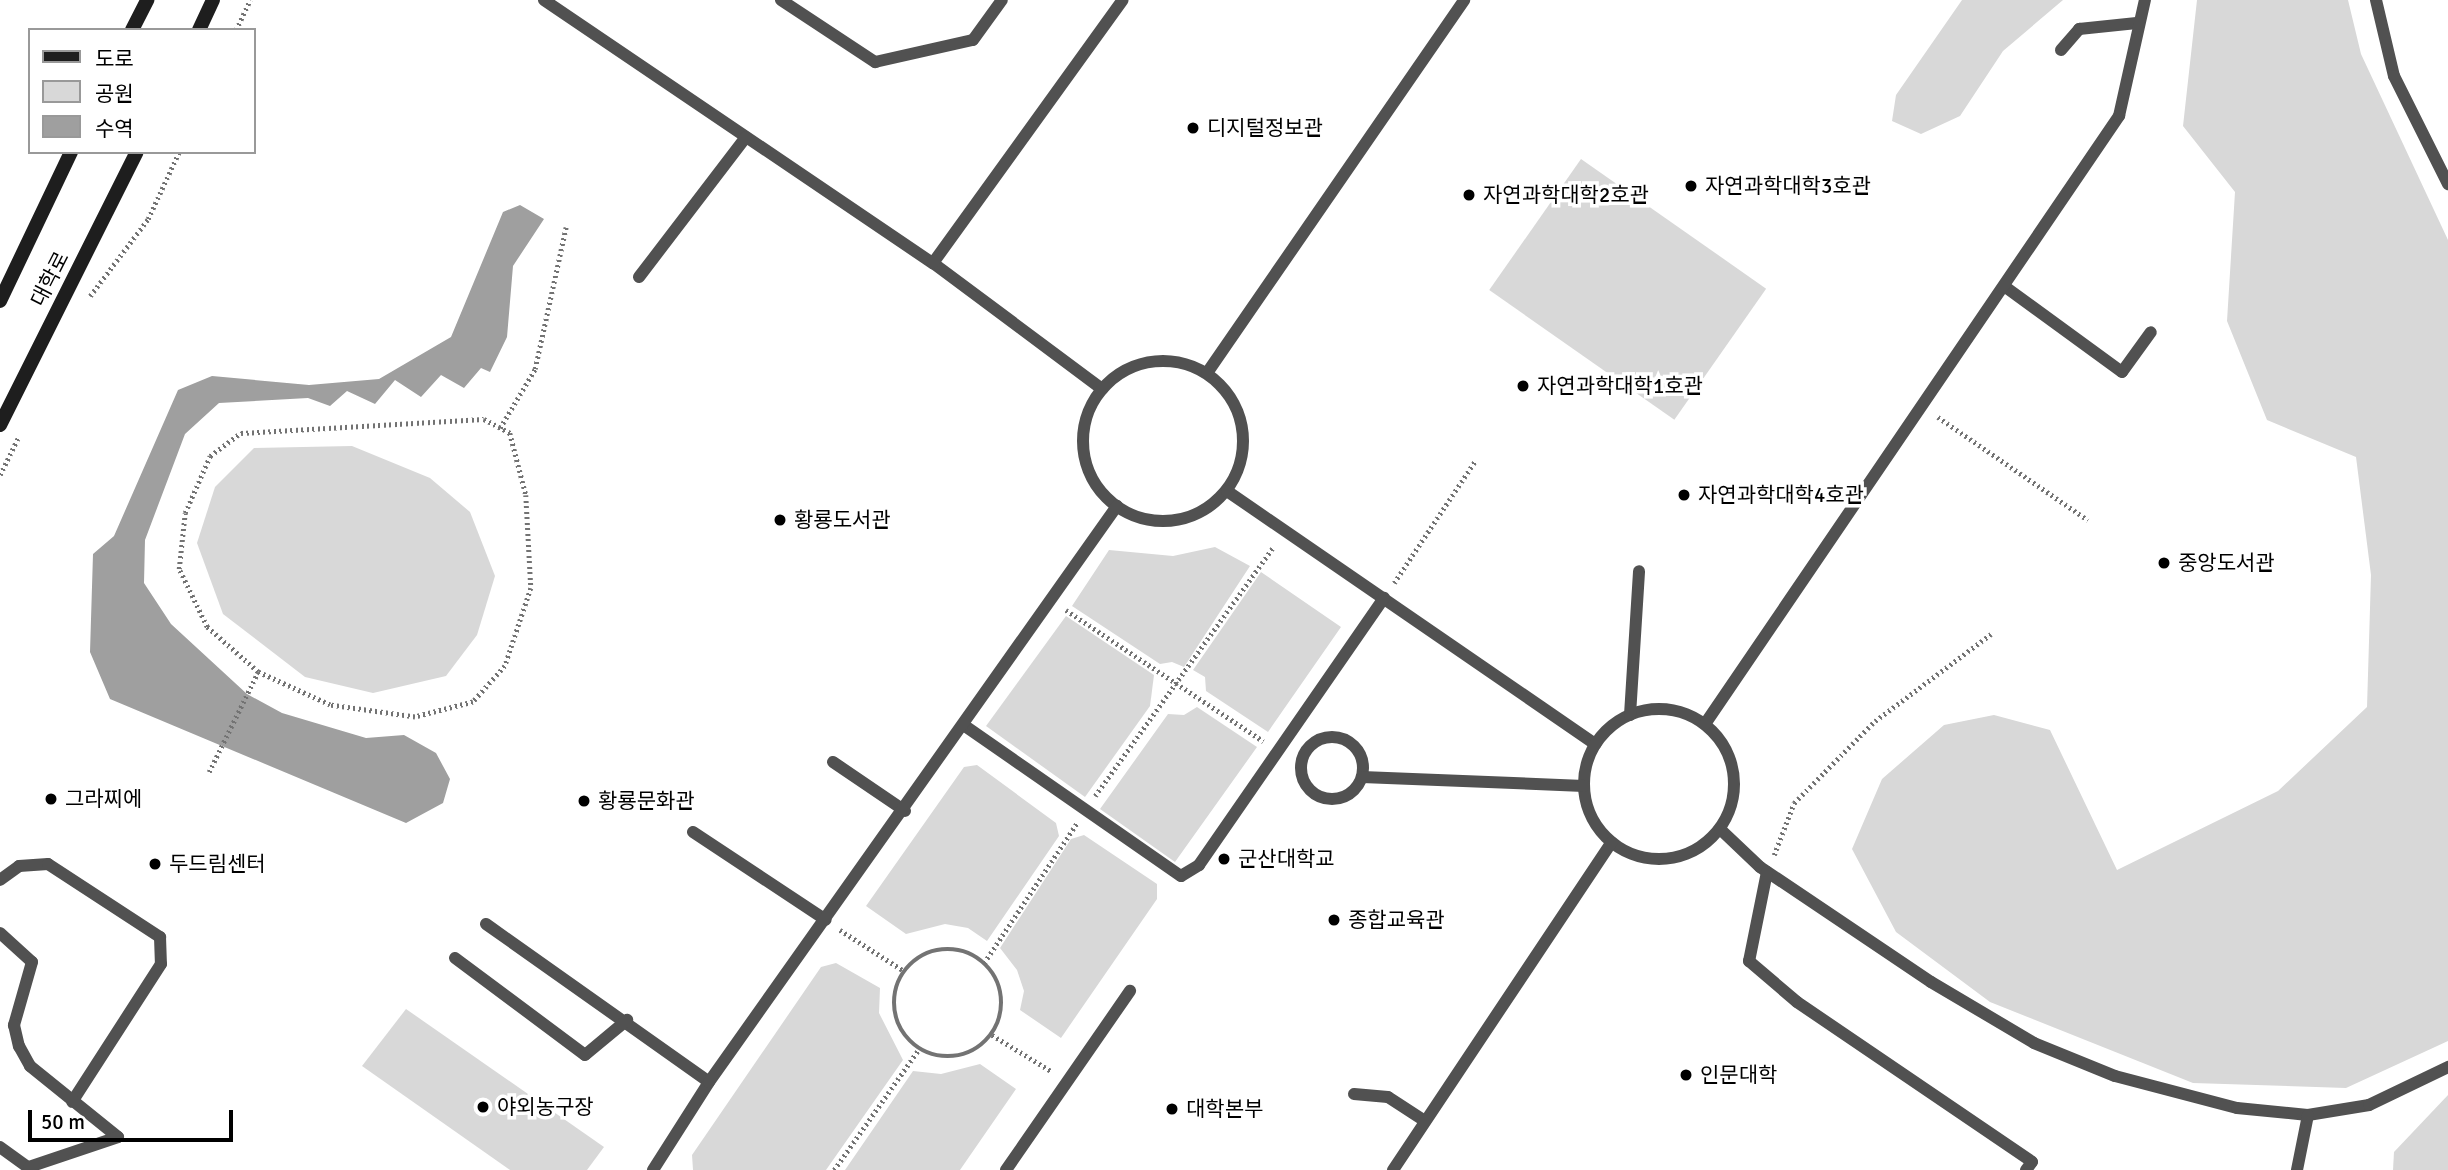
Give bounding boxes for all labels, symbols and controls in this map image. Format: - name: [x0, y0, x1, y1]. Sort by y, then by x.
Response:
- legend: [28, 28, 256, 154]
- text: 도로: [95, 46, 134, 72]
- text: 공원: [95, 81, 134, 107]
- place label: 디지털정보관: [1207, 115, 1323, 141]
- text: 수역: [95, 116, 134, 142]
- marker: 디지털정보관: [1185, 120, 1201, 136]
- place label: 자연과학대학3호관: [1705, 173, 1871, 199]
- marker: 자연과학대학3호관: [1683, 178, 1699, 194]
- place label: 자연과학대학2호관: [1483, 182, 1649, 208]
- marker: 자연과학대학2호관: [1461, 187, 1477, 203]
- street label: 대학로: [26, 247, 74, 311]
- place label: 자연과학대학1호관: [1537, 373, 1703, 399]
- marker: 자연과학대학1호관: [1515, 378, 1531, 394]
- place label: 자연과학대학4호관: [1698, 482, 1864, 508]
- marker: 자연과학대학4호관: [1676, 487, 1692, 503]
- place label: 황룡도서관: [794, 507, 891, 533]
- marker: 황룡도서관: [772, 512, 788, 528]
- place label: 중앙도서관: [2178, 550, 2275, 576]
- marker: 중앙도서관: [2156, 555, 2172, 571]
- place label: 그라찌에: [65, 786, 142, 812]
- place label: 황룡문화관: [598, 788, 695, 814]
- marker: 그라찌에: [43, 791, 59, 807]
- marker: 황룡문화관: [576, 793, 592, 809]
- place label: 군산대학교: [1238, 846, 1335, 872]
- place label: 두드림센터: [169, 851, 266, 877]
- marker: 군산대학교: [1216, 851, 1232, 867]
- marker: 두드림센터: [147, 856, 163, 872]
- place label: 종합교육관: [1348, 907, 1445, 933]
- marker: 종합교육관: [1326, 912, 1342, 928]
- place label: 인문대학: [1700, 1062, 1777, 1088]
- marker: 인문대학: [1678, 1067, 1694, 1083]
- place label: 야외농구장: [497, 1094, 594, 1120]
- scale bar: [32, 1096, 236, 1140]
- place label: 대학본부: [1186, 1096, 1263, 1122]
- marker: 야외농구장: [475, 1099, 491, 1115]
- marker: 대학본부: [1164, 1101, 1180, 1117]
- text: 50 m: [41, 1109, 85, 1135]

